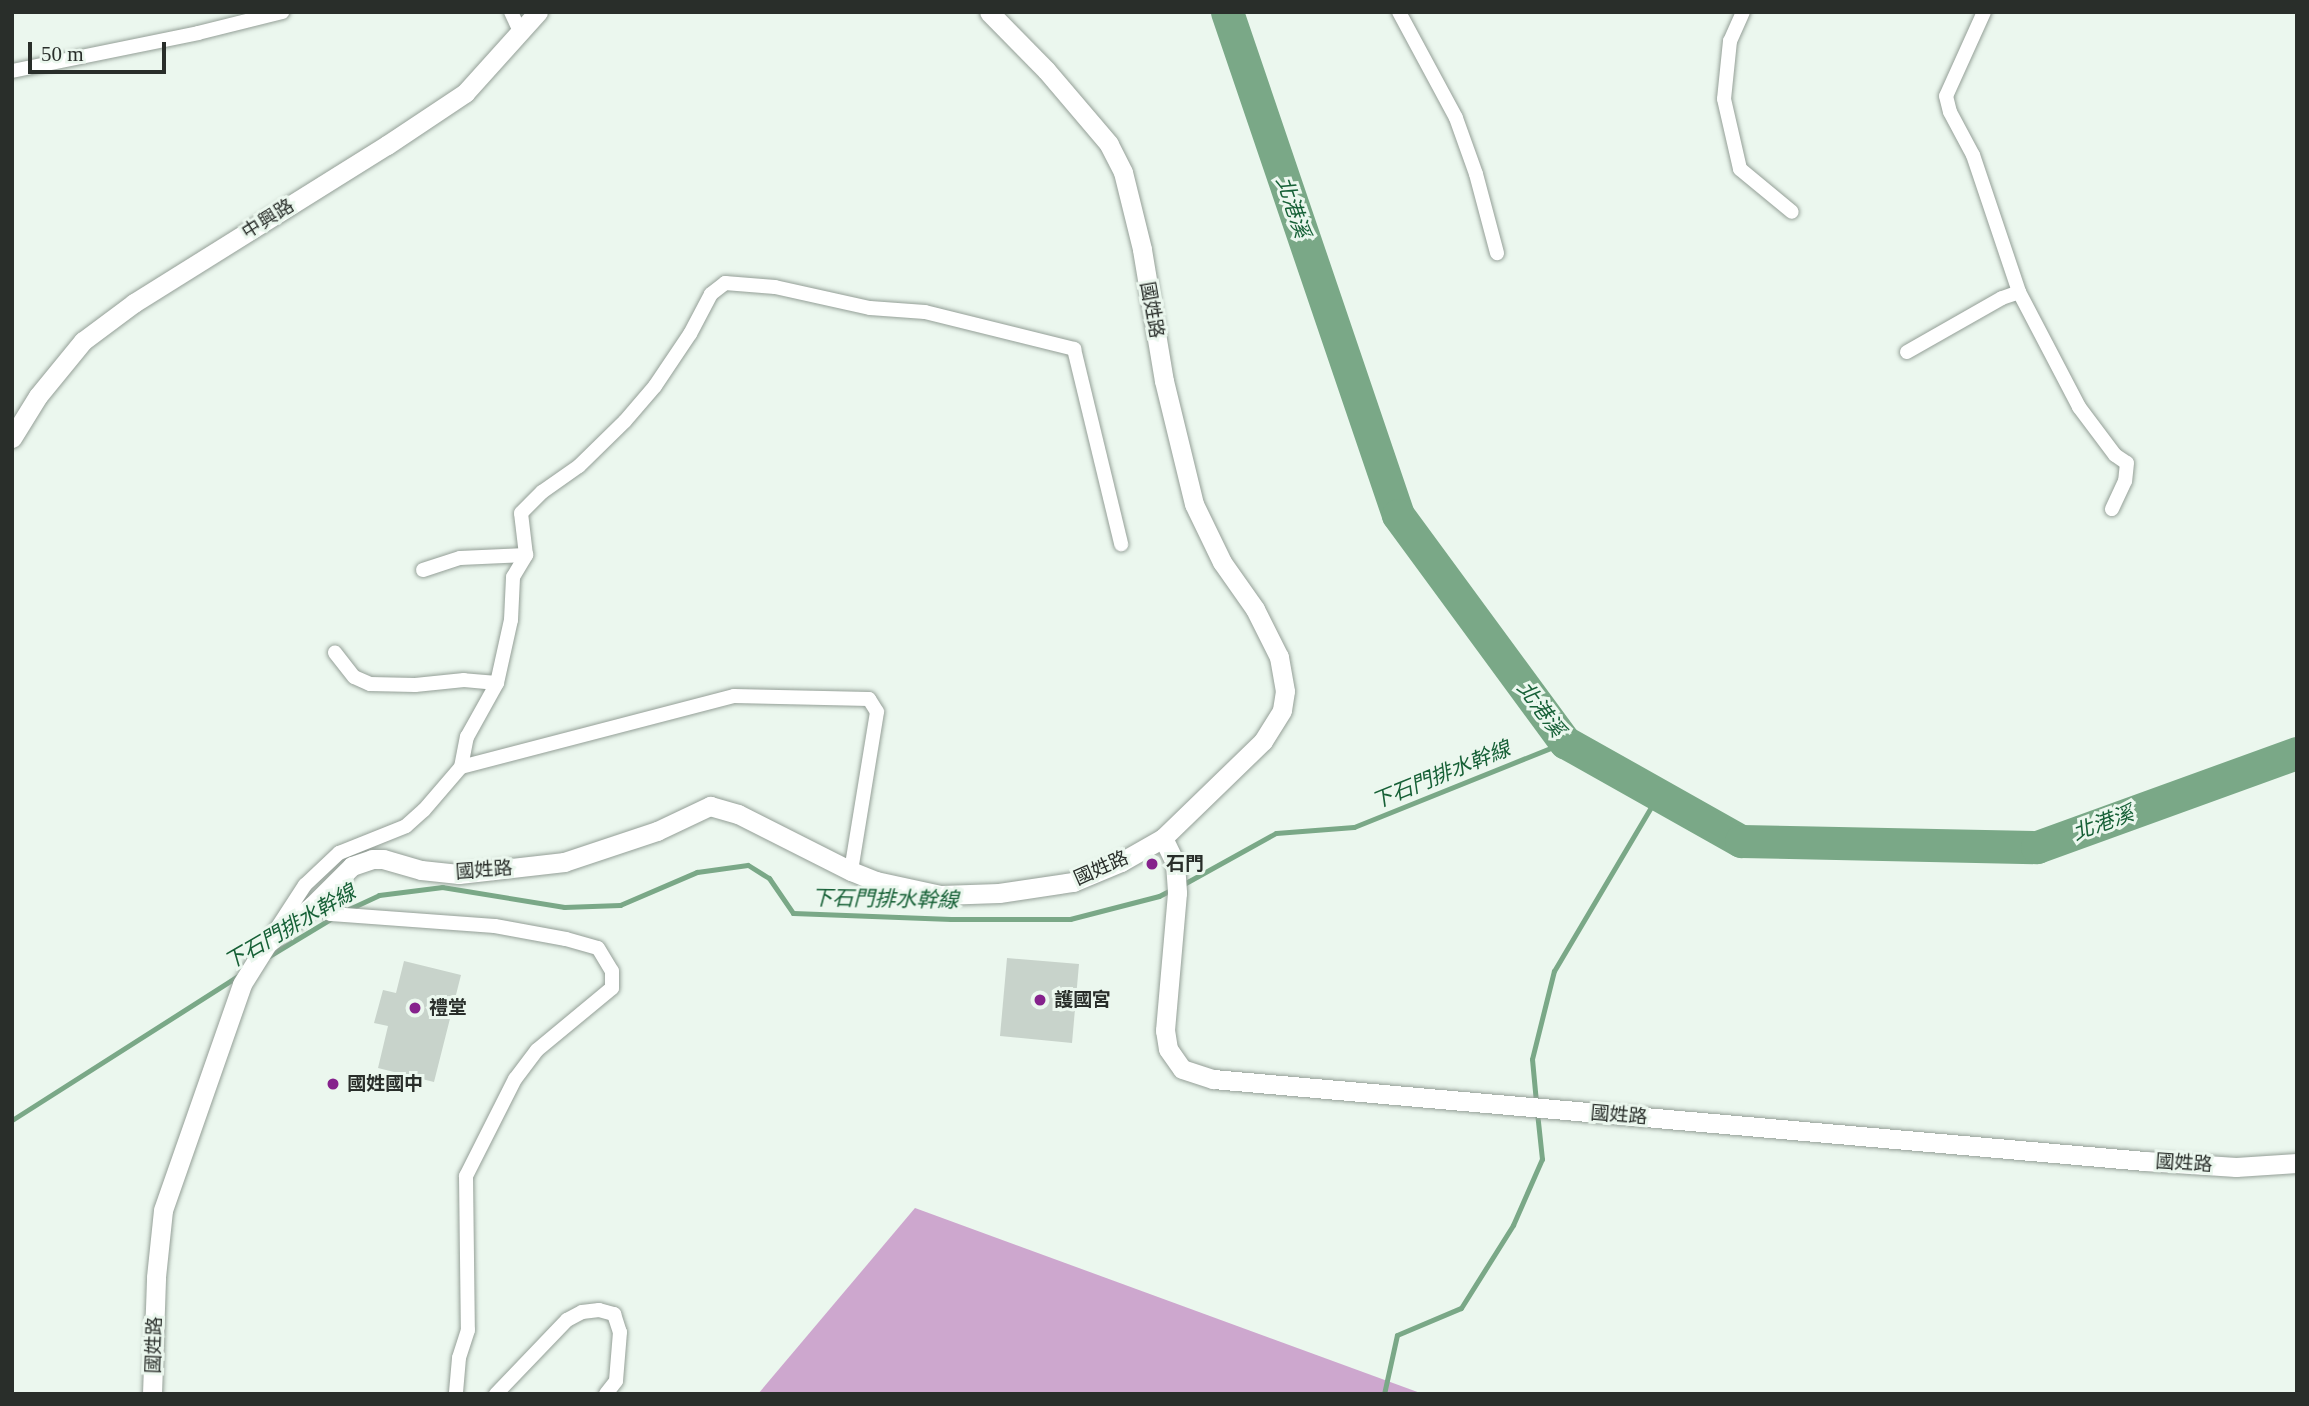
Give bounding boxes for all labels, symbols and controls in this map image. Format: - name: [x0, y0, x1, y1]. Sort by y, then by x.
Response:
- scale bar: [32, 28, 170, 72]
- text: 50 m: [41, 42, 84, 66]
- water label: 北港溪: [1271, 173, 1315, 241]
- street label: 中興路: [238, 194, 298, 244]
- street label: 國姓路: [1136, 280, 1168, 340]
- water label: 北港溪: [1512, 676, 1570, 742]
- water label: 下石門排水幹線: [1368, 736, 1514, 814]
- water label: 北港溪: [2069, 800, 2137, 846]
- street label: 國姓路: [1070, 846, 1132, 890]
- place label: 石門: [1166, 853, 1204, 875]
- marker: 石門: [1144, 856, 1160, 872]
- street label: 國姓路: [455, 857, 513, 883]
- water label: 下石門排水幹線: [220, 879, 360, 975]
- water label: 下石門排水幹線: [811, 885, 959, 913]
- place label: 護國宮: [1054, 989, 1111, 1011]
- marker: 護國宮: [1032, 992, 1048, 1008]
- place label: 禮堂: [429, 997, 467, 1019]
- marker: 禮堂: [407, 1000, 423, 1016]
- place label: 國姓國中: [347, 1073, 423, 1095]
- marker: 國姓國中: [325, 1076, 341, 1092]
- street label: 國姓路: [1590, 1101, 1648, 1129]
- street label: 國姓路: [2155, 1150, 2213, 1176]
- street label: 國姓路: [142, 1316, 166, 1374]

